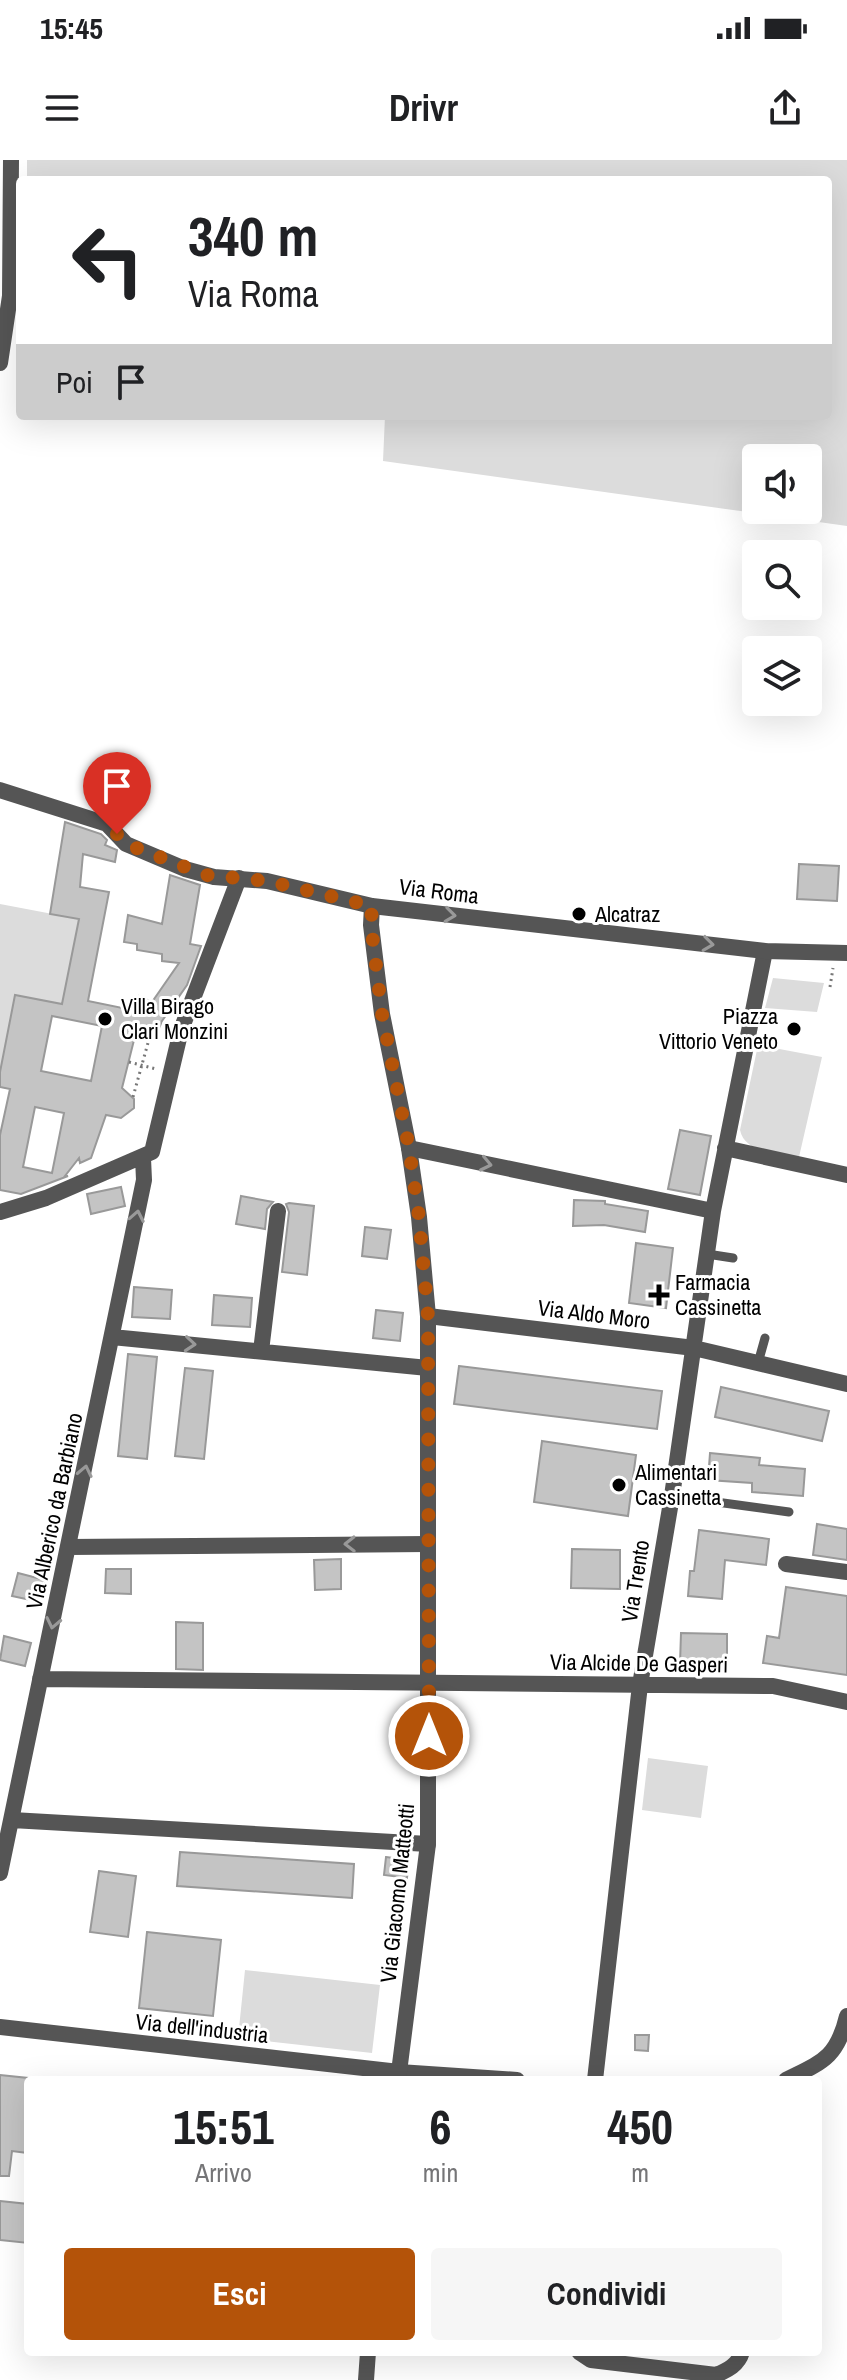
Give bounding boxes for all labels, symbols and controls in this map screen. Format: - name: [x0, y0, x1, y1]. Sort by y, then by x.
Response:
- text: 15:45: [40, 8, 103, 48]
- text: Drivr: [389, 84, 458, 132]
- icon: menu: [40, 86, 84, 130]
- icon: share: [763, 86, 807, 130]
- text: 340 m: [188, 198, 318, 273]
- icon: left: [56, 208, 160, 312]
- text: Via Roma: [188, 270, 319, 318]
- icon: arrive: [109, 360, 153, 404]
- text: Poi: [56, 362, 93, 402]
- map controls: [742, 444, 822, 716]
- button: sound: [742, 444, 822, 524]
- button: search: [742, 540, 822, 620]
- button: layers: [742, 636, 822, 716]
- pin: [83, 752, 151, 834]
- icon: arrive: [95, 764, 139, 808]
- street label: Via Roma: [398, 871, 480, 911]
- place label: Alcatraz: [594, 899, 660, 929]
- marker: Alcatraz: [570, 905, 588, 923]
- one-way arrow: [444, 906, 457, 923]
- one-way arrow: [702, 936, 715, 953]
- place label: Villa Birago Clari Monzini: [121, 991, 228, 1046]
- place label: Piazza Vittorio Veneto: [659, 1001, 778, 1056]
- marker: Villa Birago Clari Monzini: [96, 1010, 114, 1028]
- marker: Piazza Vittorio Veneto: [785, 1020, 803, 1038]
- one-way arrow: [478, 1155, 492, 1172]
- one-way arrow: [128, 1210, 145, 1223]
- place label: Farmacia Cassinetta: [675, 1267, 761, 1322]
- marker: Farmacia Cassinetta: [650, 1286, 668, 1304]
- street label: Via Aldo Moro: [536, 1292, 652, 1336]
- one-way arrow: [184, 1335, 197, 1352]
- street label: Via Alberico da Barbiano: [19, 1410, 89, 1612]
- place label: Alimentari Cassinetta: [634, 1457, 721, 1512]
- one-way arrow: [76, 1464, 93, 1478]
- marker: Alimentari Cassinetta: [610, 1476, 628, 1494]
- one-way arrow: [343, 1536, 356, 1553]
- street label: Via Trento: [614, 1538, 656, 1624]
- one-way arrow: [45, 1616, 62, 1630]
- street label: Via Alcide De Gasperi: [550, 1646, 728, 1680]
- position arrow: [387, 1694, 471, 1778]
- street label: Via Giacomo Matteotti: [373, 1802, 421, 1984]
- street label: Via dell'industria: [134, 2006, 270, 2050]
- text: 15:51: [173, 2094, 274, 2159]
- text: 6: [430, 2094, 451, 2159]
- text: 450: [607, 2094, 673, 2159]
- text: Arrivo: [195, 2155, 252, 2190]
- text: min: [423, 2155, 458, 2190]
- text: m: [631, 2155, 649, 2190]
- button: Esci: [64, 2248, 415, 2340]
- button: Condividi: [431, 2248, 782, 2340]

